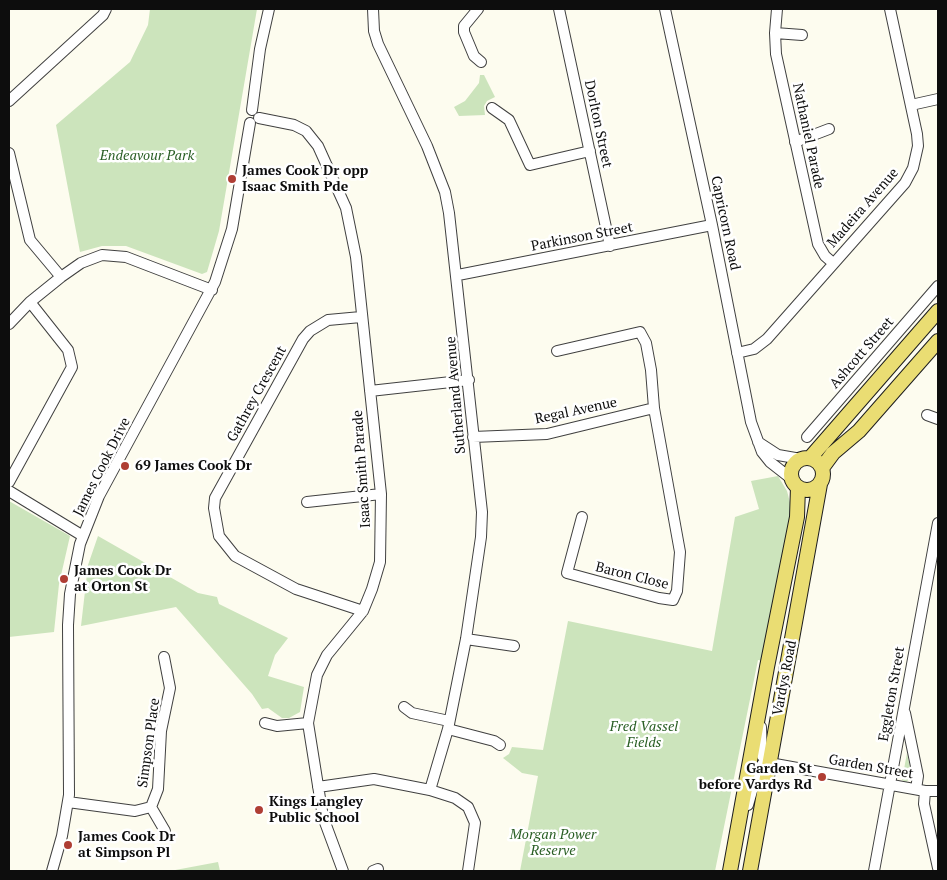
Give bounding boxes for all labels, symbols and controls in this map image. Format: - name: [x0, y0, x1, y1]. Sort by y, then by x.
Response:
- street label: Dorlton Street: [581, 79, 615, 169]
- street label: Nathaniel Parade: [789, 82, 827, 190]
- park label: Endeavour Park: [100, 148, 194, 164]
- place label: James Cook Dr opp Isaac Smith Pde: [242, 163, 368, 196]
- street label: Madeira Avenue: [824, 165, 902, 251]
- marker: James Cook Dr opp Isaac Smith Pde: [226, 173, 238, 185]
- street label: Capricorn Road: [707, 174, 743, 272]
- street label: Parkinson Street: [530, 219, 634, 255]
- street label: Ashcott Street: [827, 314, 897, 392]
- street label: Sutherland Avenue: [442, 336, 470, 454]
- street label: Gathrey Crescent: [224, 343, 290, 445]
- street label: Regal Avenue: [533, 394, 619, 428]
- street label: Isaac Smith Parade: [349, 409, 375, 529]
- street label: James Cook Drive: [70, 415, 134, 519]
- place label: 69 James Cook Dr: [135, 458, 252, 474]
- marker: 69 James Cook Dr: [119, 460, 131, 472]
- street label: Baron Close: [594, 559, 670, 593]
- place label: James Cook Dr at Orton St: [74, 563, 171, 596]
- marker: James Cook Dr at Orton St: [58, 573, 70, 585]
- street label: Vardys Road: [769, 639, 801, 717]
- street label: Eggleton Street: [875, 645, 909, 743]
- street label: Simpson Place: [134, 697, 164, 789]
- park label: Fred Vassel Fields: [610, 719, 678, 752]
- street label: Garden Street: [827, 751, 915, 783]
- place label: Garden St before Vardys Rd: [699, 761, 812, 794]
- marker: Garden St before Vardys Rd: [816, 771, 828, 783]
- place label: Kings Langley Public School: [269, 794, 363, 826]
- marker: Kings Langley Public School: [253, 804, 265, 816]
- park label: Morgan Power Reserve: [510, 827, 596, 860]
- place label: James Cook Dr at Simpson Pl: [78, 829, 175, 862]
- marker: James Cook Dr at Simpson Pl: [62, 839, 74, 851]

